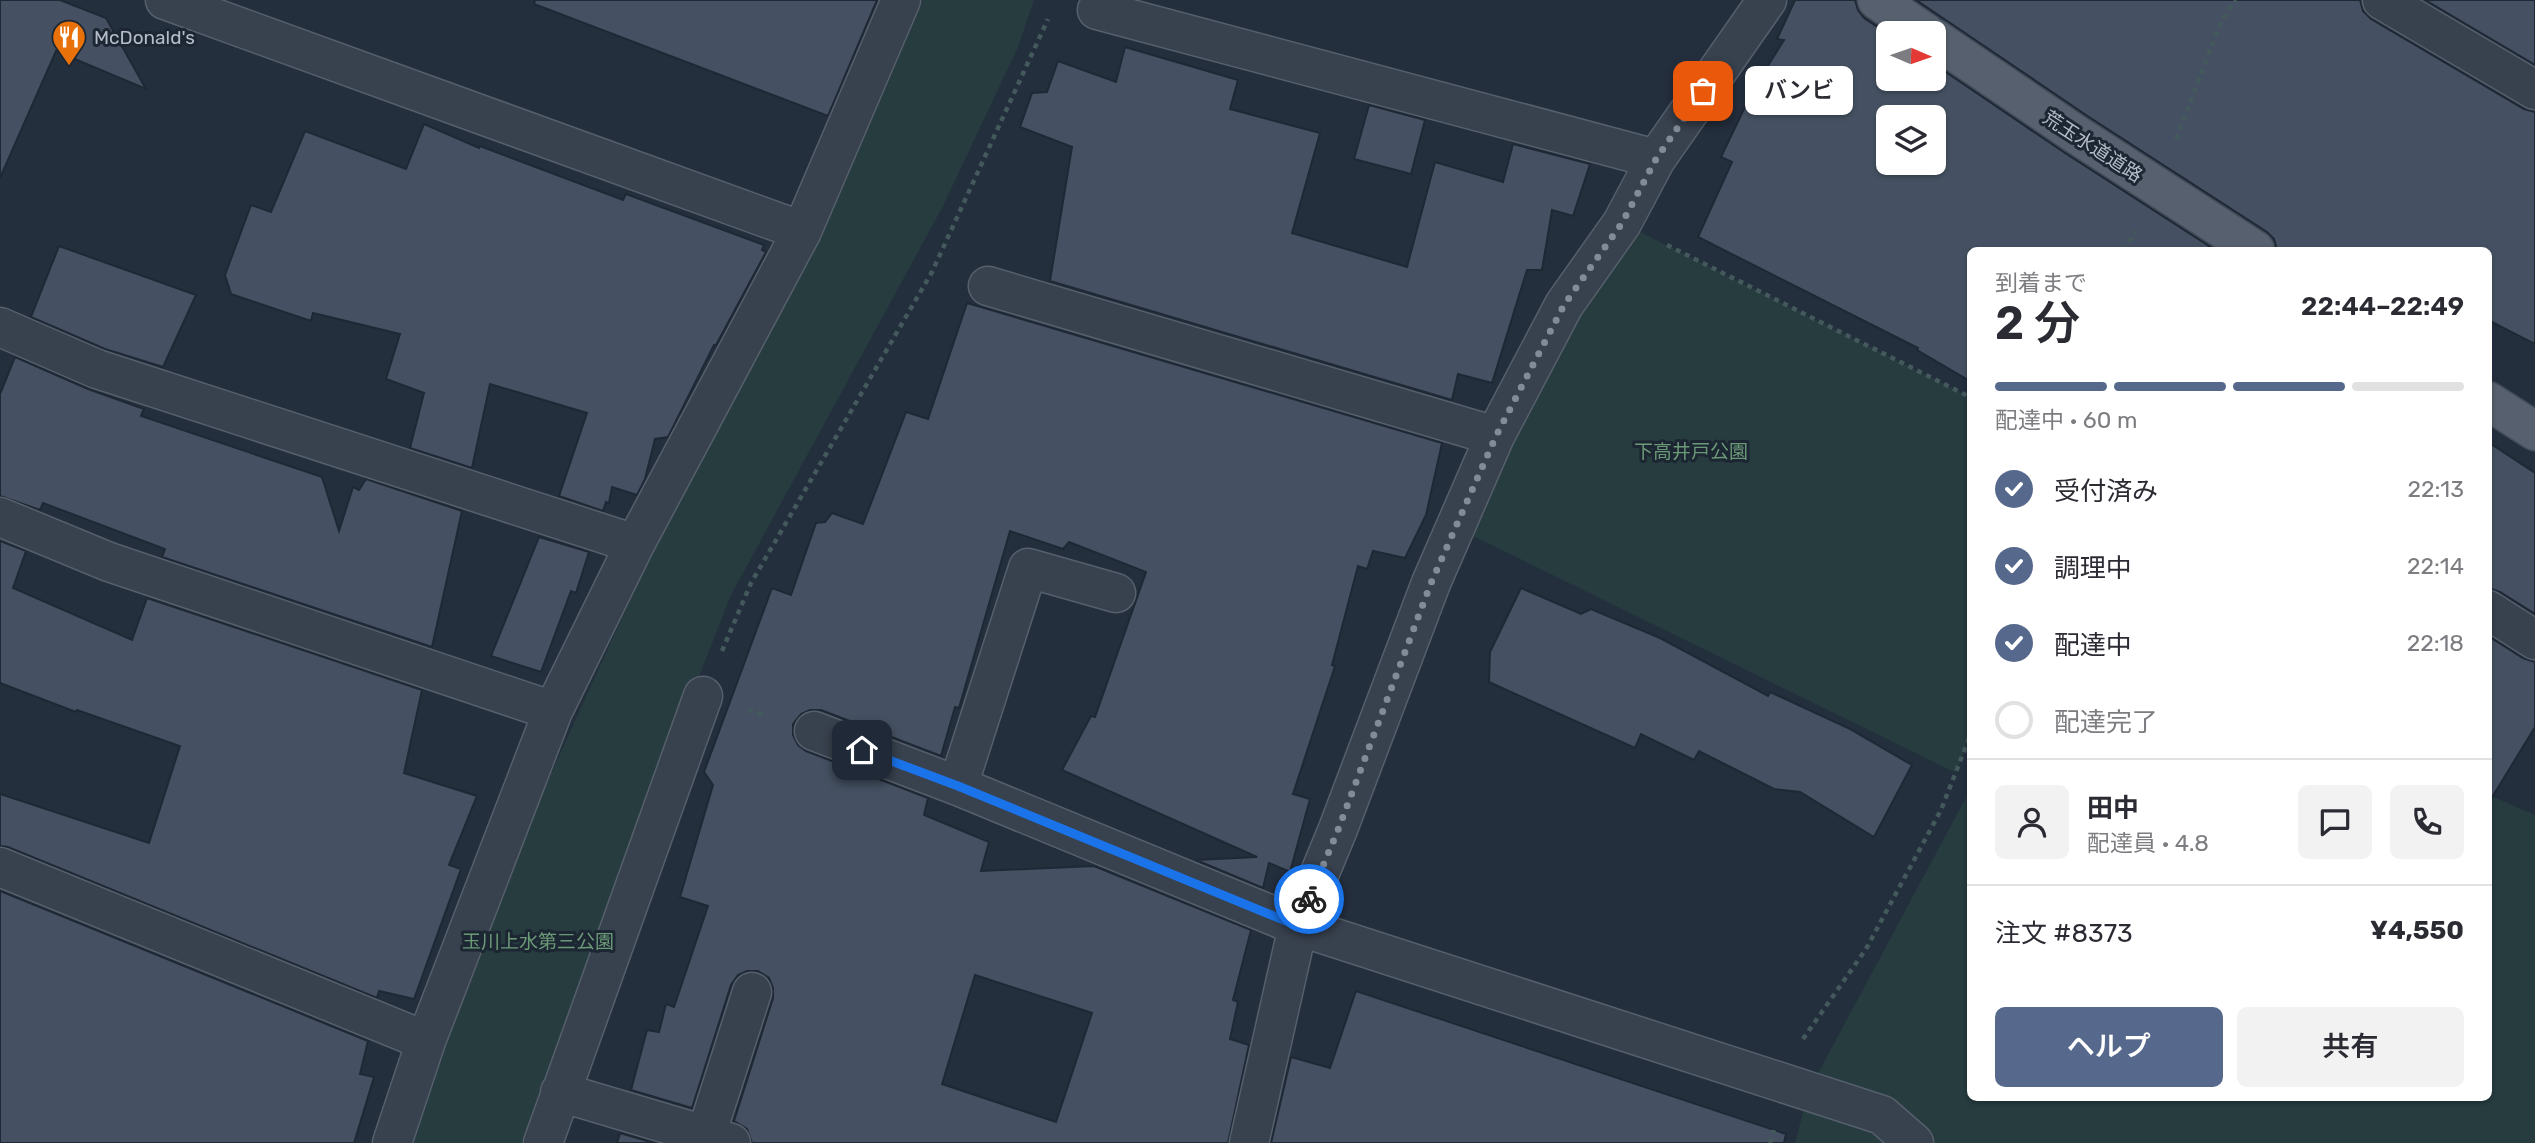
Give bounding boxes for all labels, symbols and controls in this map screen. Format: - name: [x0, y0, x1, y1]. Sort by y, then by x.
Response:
- restaurant icon: McDonald's: [50, 18, 88, 67]
- north arrow: [1876, 21, 1946, 91]
- map controls: [1876, 21, 1946, 175]
- place label: McDonald's: [94, 26, 195, 49]
- pin: [1673, 61, 1733, 121]
- callout: バンビ: [1745, 66, 1854, 116]
- icon: bag: [1684, 72, 1722, 110]
- text: バンビ: [1764, 76, 1834, 104]
- button: layers: [1876, 105, 1946, 175]
- street label: 荒玉水道道路: [2039, 106, 2147, 187]
- text: 到着まで: [1995, 269, 2087, 297]
- text: 22:44–22:49: [2301, 291, 2464, 322]
- text: 2 分: [1995, 296, 2080, 351]
- text: 配達中 · 60 m: [1995, 406, 2137, 434]
- park label: 下高井戸公園: [1634, 440, 1748, 463]
- icon: check: [1995, 470, 2033, 508]
- text: 22:13: [2407, 475, 2464, 503]
- text: 受付済み: [2054, 476, 2158, 507]
- icon: check: [1995, 547, 2033, 585]
- text: 22:14: [2407, 552, 2464, 580]
- text: 調理中: [2054, 553, 2132, 584]
- icon: check: [1995, 624, 2033, 662]
- text: 22:18: [2407, 629, 2464, 657]
- text: 配達中: [2054, 630, 2132, 661]
- text: 配達完了: [2054, 707, 2158, 738]
- pin: [832, 720, 892, 780]
- icon: home: [843, 731, 881, 769]
- button: person: [1995, 785, 2069, 859]
- button: chat: [2298, 785, 2372, 859]
- button: phone: [2390, 785, 2464, 859]
- text: 田中: [2087, 793, 2139, 824]
- text: 配達員 · 4.8: [2087, 829, 2209, 857]
- courier: [1274, 864, 1344, 934]
- icon: bike: [1290, 880, 1328, 918]
- text: ¥4,550: [2370, 915, 2464, 946]
- text: 注文 #8373: [1995, 918, 2133, 949]
- park label: 玉川上水第三公園: [462, 930, 614, 953]
- button: ヘルプ: [1995, 1007, 2223, 1087]
- button: 共有: [2237, 1007, 2464, 1087]

